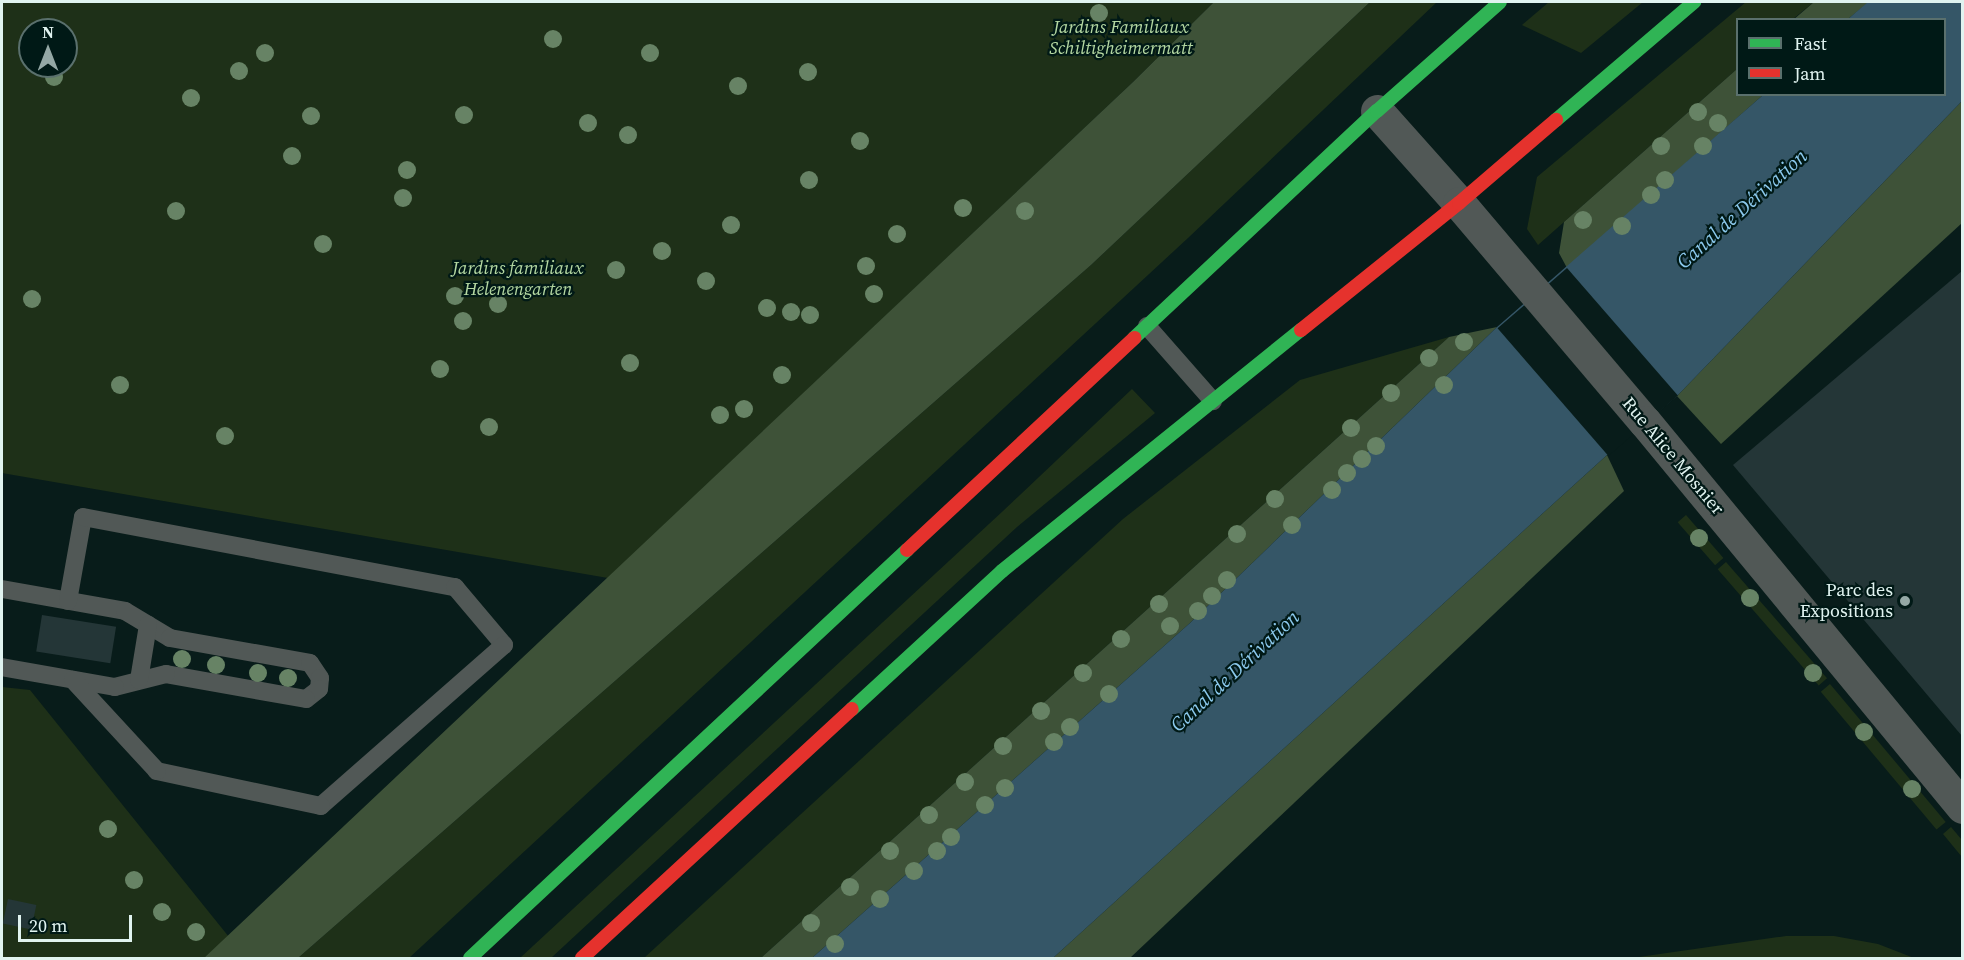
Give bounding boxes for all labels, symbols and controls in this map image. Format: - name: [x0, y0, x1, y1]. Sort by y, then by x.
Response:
- park label: Jardins Familiaux Schiltigheimermatt: [1049, 17, 1193, 60]
- north arrow: [18, 18, 78, 78]
- legend: [1736, 18, 1946, 96]
- text: N: [42, 21, 54, 43]
- text: Fast: [1794, 31, 1827, 56]
- text: Jam: [1794, 61, 1826, 86]
- water label: Canal de Dérivation: [1672, 144, 1812, 274]
- park label: Jardins familiaux Helenengarten: [452, 258, 584, 300]
- street label: Rue Alice Mosnier: [1618, 393, 1728, 519]
- place label: Parc des Expositions: [1800, 580, 1893, 622]
- marker: Parc des Expositions: [1898, 594, 1912, 608]
- water label: Canal de Dérivation: [1166, 605, 1304, 737]
- scale bar: [21, 903, 135, 941]
- text: 20 m: [29, 913, 67, 938]

